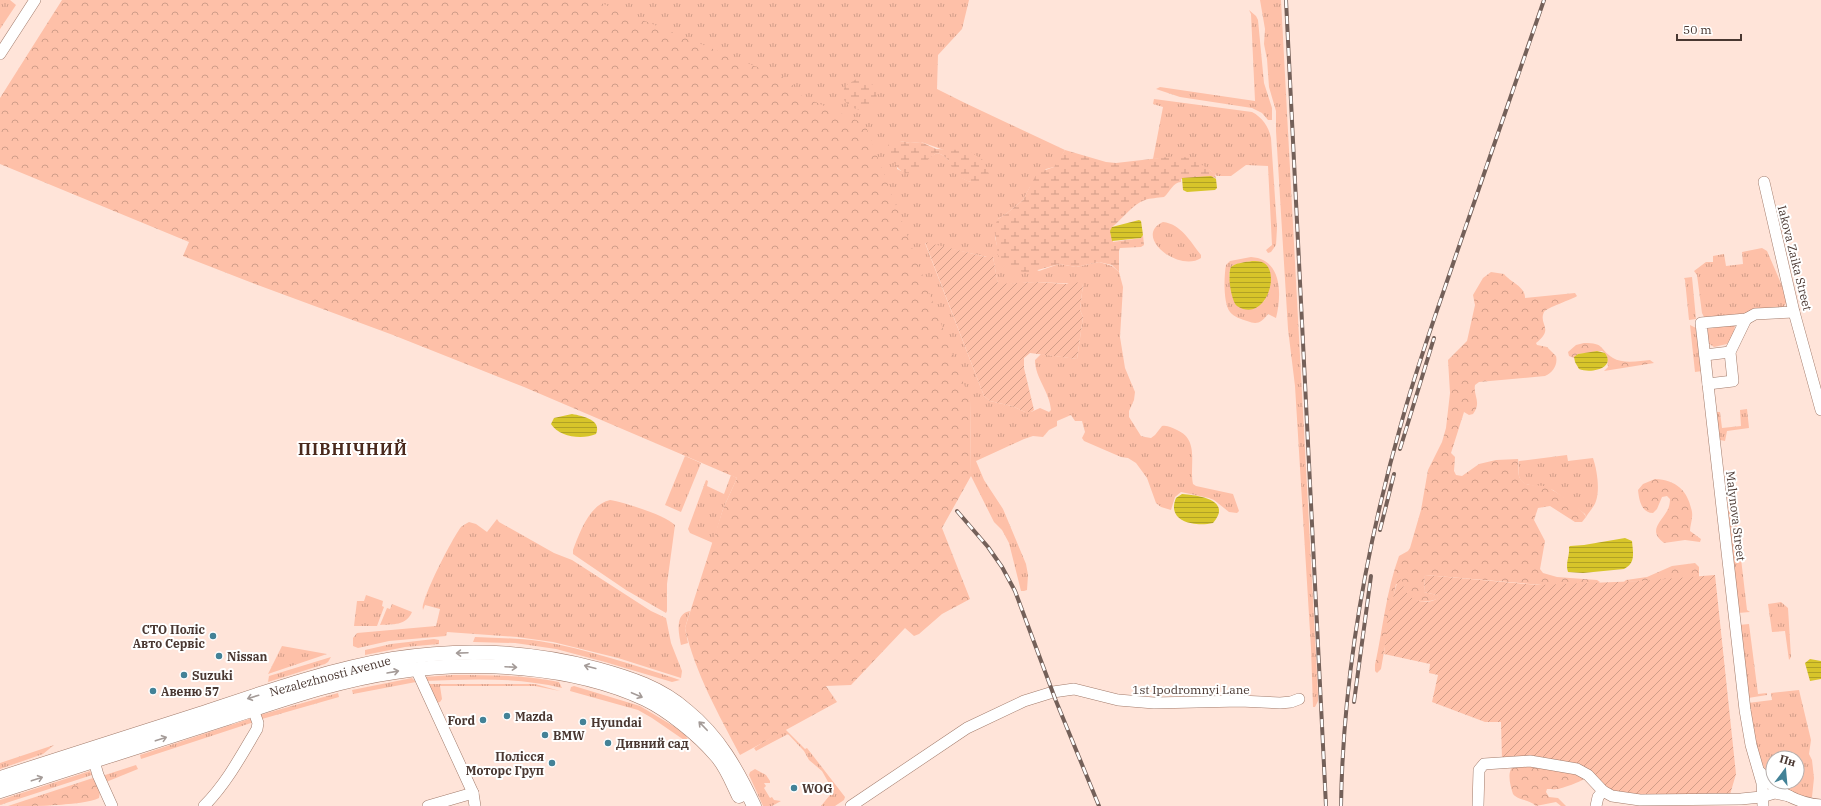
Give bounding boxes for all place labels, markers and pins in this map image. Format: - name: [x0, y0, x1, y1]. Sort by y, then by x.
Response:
- place label: СТО Поліс Авто Сервіс: [133, 622, 206, 651]
- marker: СТО Поліс Авто Сервіс: [208, 631, 218, 641]
- place label: Nissan: [227, 649, 267, 664]
- marker: Nissan: [214, 651, 224, 661]
- place label: Suzuki: [192, 668, 233, 683]
- marker: Suzuki: [179, 670, 189, 680]
- place label: Авеню 57: [161, 684, 219, 699]
- marker: Авеню 57: [148, 686, 158, 696]
- place label: Mazda: [515, 709, 553, 724]
- marker: Mazda: [502, 711, 512, 721]
- place label: Ford: [447, 713, 475, 728]
- marker: Ford: [478, 715, 488, 725]
- place label: Hyundai: [591, 715, 642, 730]
- marker: Hyundai: [578, 717, 588, 727]
- place label: BMW: [553, 728, 585, 743]
- marker: BMW: [540, 730, 550, 740]
- place label: Дивний сад: [616, 736, 689, 751]
- marker: Дивний сад: [603, 738, 613, 748]
- place label: Полісся Моторс Груп: [466, 749, 544, 778]
- marker: Полісся Моторс Груп: [547, 758, 557, 768]
- place label: WOG: [802, 781, 833, 796]
- marker: WOG: [789, 783, 799, 793]

